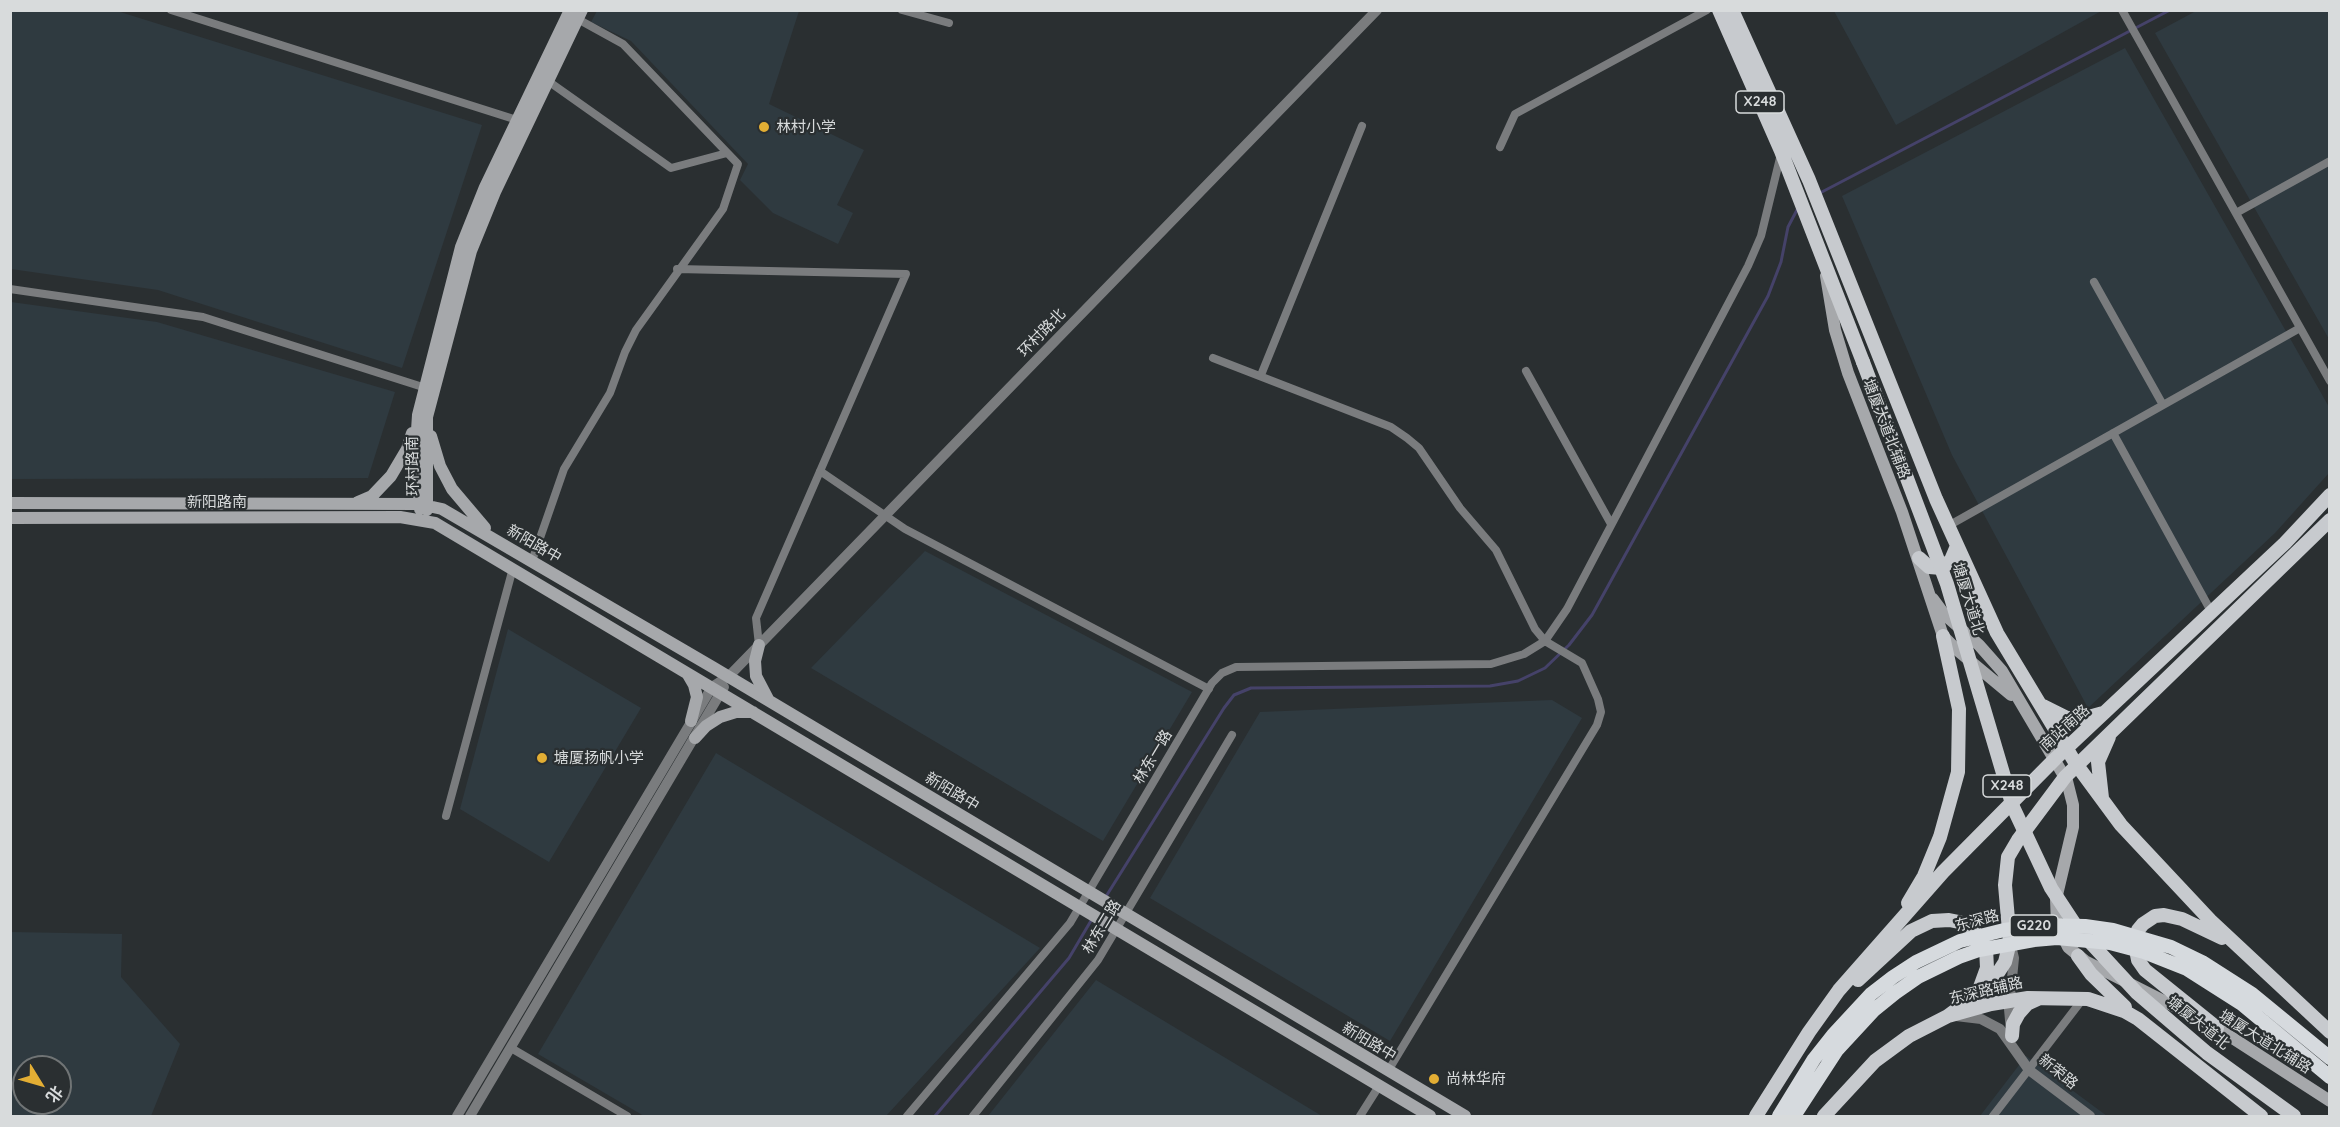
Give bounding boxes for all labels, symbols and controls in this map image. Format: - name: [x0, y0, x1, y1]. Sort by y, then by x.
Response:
- road number: X248: [1736, 91, 1784, 113]
- place label: 林村小学: [776, 118, 836, 136]
- marker: 林村小学: [757, 120, 771, 134]
- street label: 环村路北: [1015, 305, 1069, 361]
- street label: 塘厦大道北辅路: [1859, 377, 1913, 481]
- street label: 环村路南: [403, 436, 423, 496]
- street label: 新阳路南: [187, 493, 247, 511]
- street label: 新阳路中: [504, 521, 564, 567]
- street label: 塘厦大道北: [1948, 561, 1988, 637]
- street label: 南站南路: [2037, 701, 2093, 755]
- street label: 林东一路: [1130, 727, 1176, 787]
- place label: 塘厦扬帆小学: [554, 749, 644, 767]
- marker: 塘厦扬帆小学: [535, 751, 549, 765]
- street label: 新阳路中: [922, 769, 982, 815]
- road number: X248: [1983, 775, 2031, 797]
- street label: 林东二路: [1079, 897, 1125, 957]
- street label: 东深路: [1953, 906, 2001, 936]
- road number: G220: [2010, 915, 2058, 937]
- street label: 东深路辅路: [1947, 974, 2025, 1008]
- street label: 塘厦大道北: [2163, 992, 2233, 1054]
- street label: 塘厦大道北辅路: [2216, 1007, 2314, 1077]
- street label: 新阳路中: [1339, 1019, 1399, 1065]
- street label: 新荣路: [2035, 1051, 2081, 1093]
- north arrow: [12, 1055, 72, 1115]
- place label: 尚林华府: [1446, 1070, 1506, 1088]
- marker: 尚林华府: [1427, 1072, 1441, 1086]
- text: 北: [42, 1082, 68, 1107]

